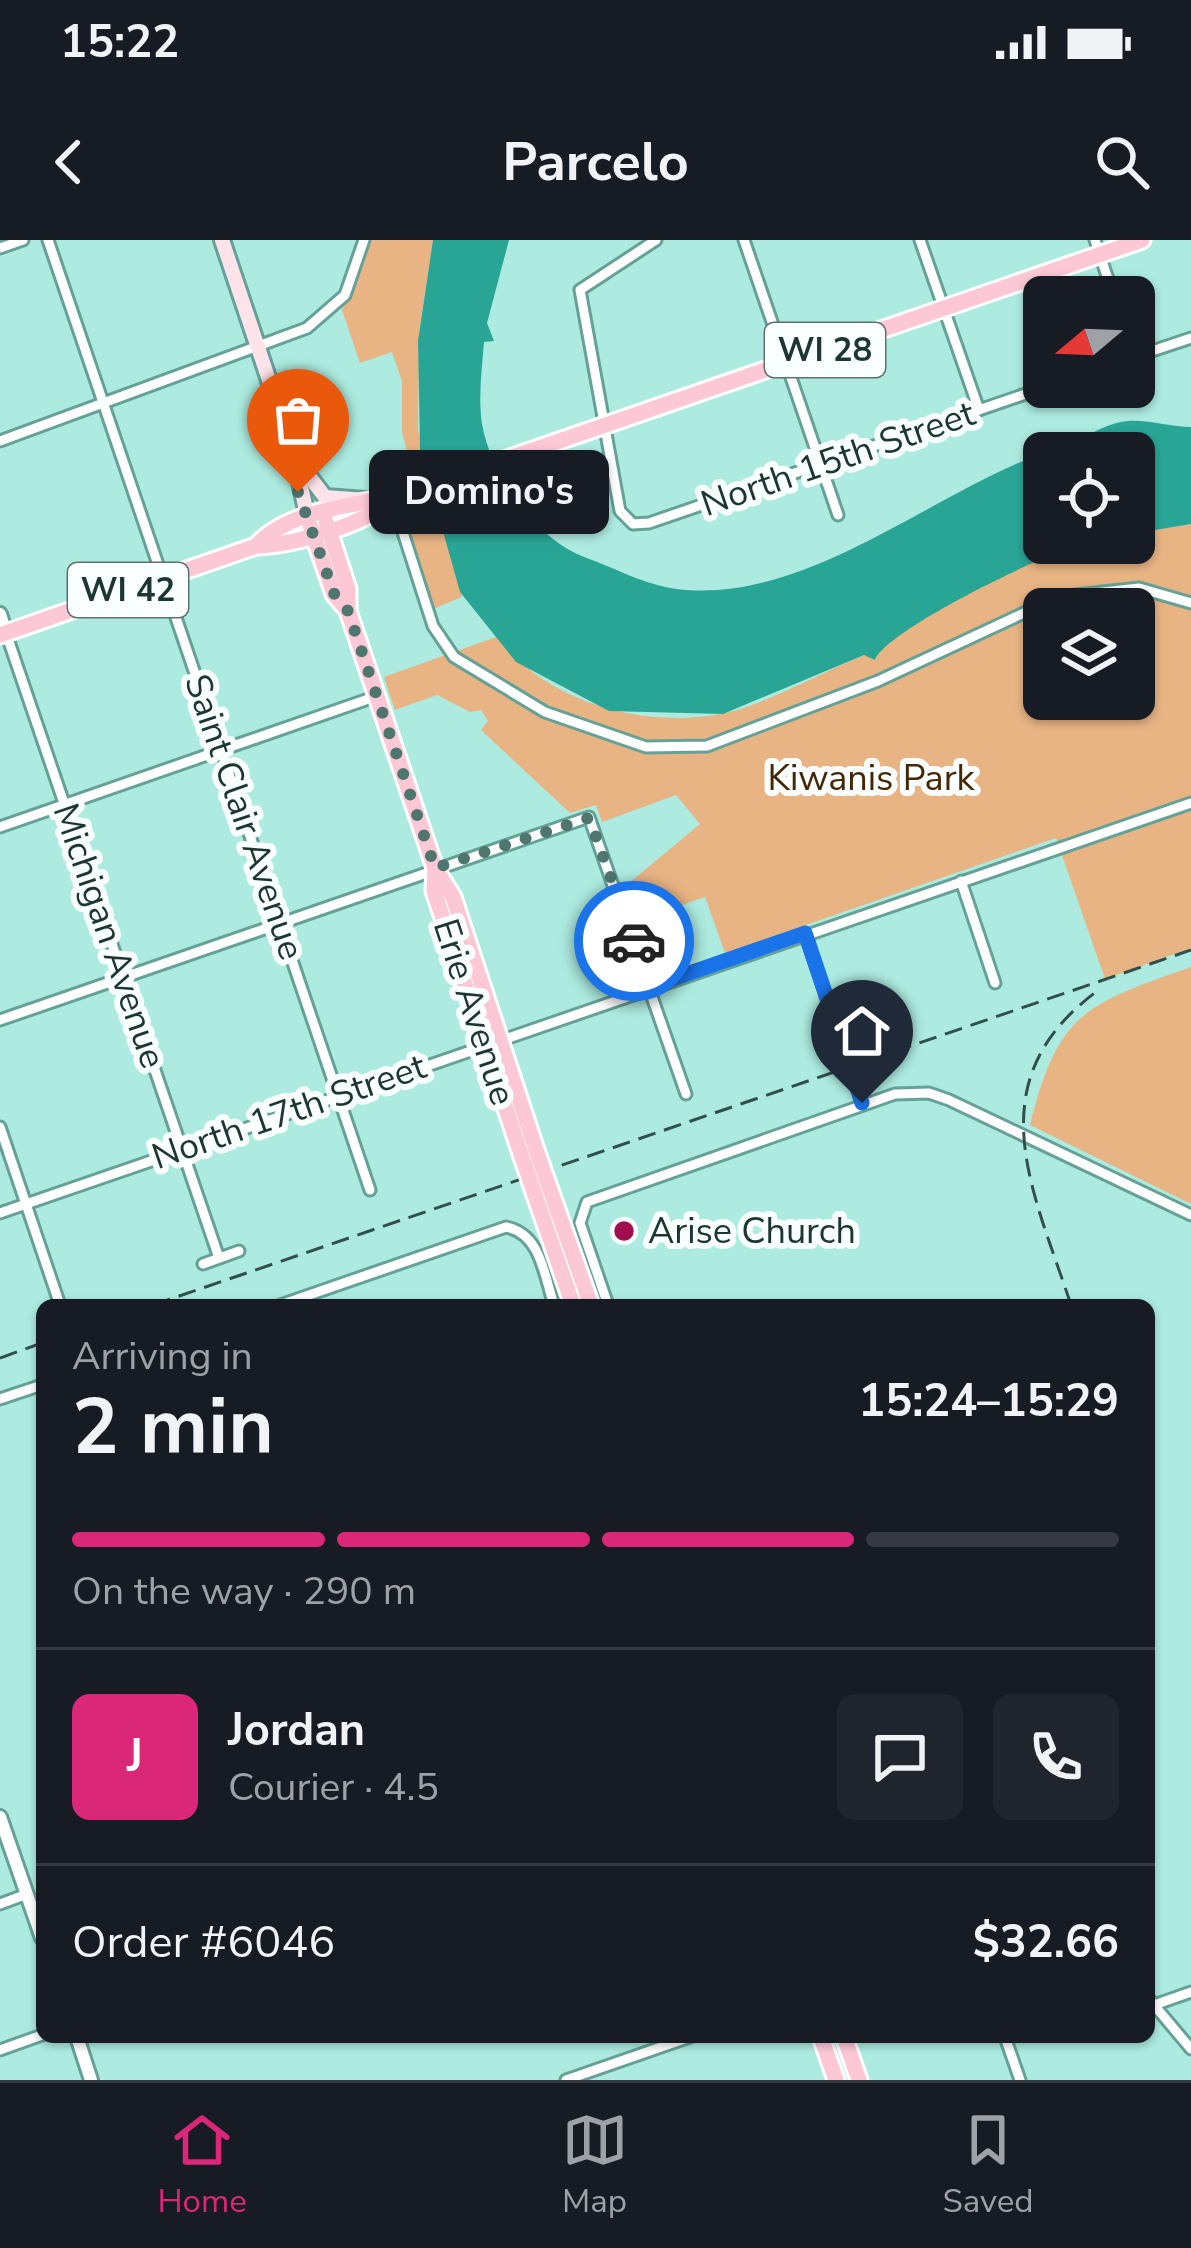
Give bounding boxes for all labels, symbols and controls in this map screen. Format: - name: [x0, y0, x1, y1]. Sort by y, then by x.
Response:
- text: 15:22: [60, 12, 179, 73]
- text: Parcelo: [502, 125, 689, 199]
- icon: back: [36, 129, 102, 195]
- icon: search: [1089, 129, 1155, 195]
- north arrow: [1023, 276, 1155, 408]
- map controls: [1023, 276, 1155, 720]
- road number: WI 28: [765, 323, 885, 377]
- pin: [247, 369, 349, 492]
- icon: bag: [265, 387, 331, 453]
- street label: North 15th Street: [695, 389, 982, 529]
- button: locate: [1023, 432, 1155, 564]
- callout: Domino's: [370, 450, 610, 534]
- text: Domino's: [404, 465, 574, 518]
- road number: WI 42: [68, 563, 188, 617]
- button: layers: [1023, 588, 1155, 720]
- street label: Saint Clair Avenue: [172, 668, 316, 966]
- park label: Kiwanis Park: [767, 754, 976, 803]
- street label: Michigan Avenue: [41, 797, 177, 1075]
- courier: [574, 881, 694, 1001]
- icon: car: [601, 908, 667, 974]
- street label: Erie Avenue: [421, 913, 527, 1111]
- pin: [811, 980, 913, 1103]
- icon: home: [829, 998, 895, 1064]
- street label: North 17th Street: [146, 1042, 433, 1182]
- place label: Arise Church: [648, 1207, 856, 1256]
- marker: Arise Church: [611, 1218, 637, 1244]
- text: Arriving in: [72, 1330, 253, 1383]
- text: 15:24–15:29: [858, 1371, 1119, 1432]
- text: 2 min: [72, 1374, 274, 1481]
- text: On the way · 290 m: [72, 1565, 416, 1618]
- button: chat: [837, 1694, 963, 1820]
- button: phone: [993, 1694, 1119, 1820]
- text: Jordan: [228, 1700, 365, 1761]
- text: J: [127, 1726, 143, 1787]
- text: Courier · 4.5: [228, 1761, 439, 1814]
- text: Order #6046: [72, 1912, 335, 1973]
- text: $32.66: [973, 1912, 1119, 1973]
- tab: Home: [157, 2107, 247, 2224]
- tab: Map: [562, 2107, 628, 2224]
- tab: Saved: [942, 2107, 1034, 2224]

